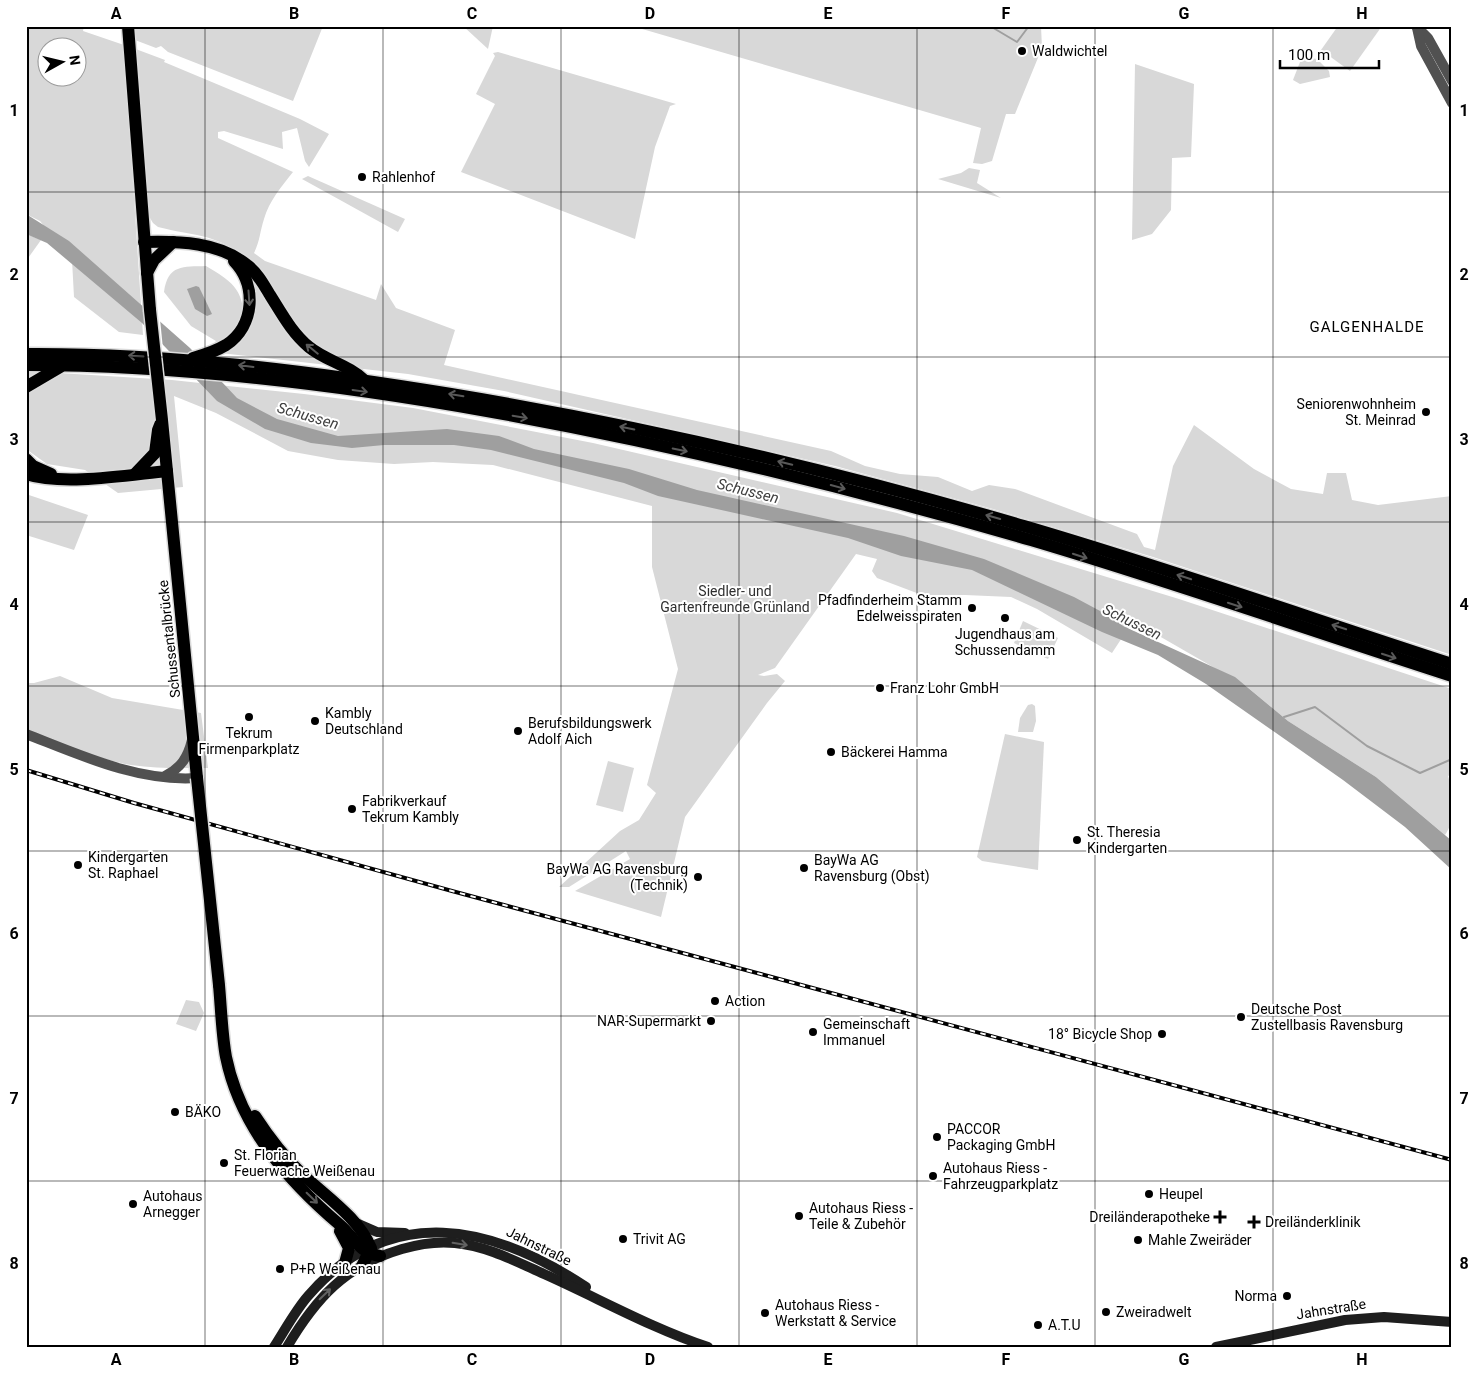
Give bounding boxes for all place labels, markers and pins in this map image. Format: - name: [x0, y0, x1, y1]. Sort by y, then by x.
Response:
- place label: Waldwichtel: [1032, 43, 1107, 59]
- marker: Waldwichtel: [1016, 45, 1028, 57]
- place label: Rahlenhof: [372, 169, 435, 185]
- marker: Rahlenhof: [356, 171, 368, 183]
- place label: Seniorenwohnheim St. Meinrad: [1297, 396, 1416, 428]
- marker: Seniorenwohnheim St. Meinrad: [1420, 406, 1432, 418]
- place label: Pfadfinderheim Stamm Edelweisspiraten: [818, 592, 962, 624]
- marker: Pfadfinderheim Stamm Edelweisspiraten: [966, 602, 978, 614]
- marker: Jugendhaus am Schussendamm: [999, 612, 1011, 624]
- place label: Jugendhaus am Schussendamm: [955, 626, 1055, 658]
- place label: Franz Lohr GmbH: [890, 680, 999, 696]
- marker: Franz Lohr GmbH: [874, 682, 886, 694]
- place label: Kambly Deutschland: [325, 705, 403, 737]
- marker: Tekrum Firmenparkplatz: [243, 711, 255, 723]
- marker: Kambly Deutschland: [309, 715, 321, 727]
- place label: Berufsbildungswerk Adolf Aich: [528, 715, 652, 747]
- place label: Tekrum Firmenparkplatz: [198, 725, 300, 757]
- marker: Berufsbildungswerk Adolf Aich: [512, 725, 524, 737]
- place label: Bäckerei Hamma: [841, 744, 948, 760]
- marker: Bäckerei Hamma: [825, 746, 837, 758]
- place label: Fabrikverkauf Tekrum Kambly: [362, 793, 459, 825]
- marker: Fabrikverkauf Tekrum Kambly: [346, 803, 358, 815]
- place label: St. Theresia Kindergarten: [1087, 824, 1167, 856]
- marker: St. Theresia Kindergarten: [1071, 834, 1083, 846]
- place label: Kindergarten St. Raphael: [88, 849, 168, 881]
- place label: BayWa AG Ravensburg (Obst): [814, 852, 930, 885]
- marker: Kindergarten St. Raphael: [72, 859, 84, 871]
- place label: BayWa AG Ravensburg (Technik): [547, 861, 688, 894]
- marker: BayWa AG Ravensburg (Obst): [798, 862, 810, 874]
- marker: BayWa AG Ravensburg (Technik): [692, 871, 704, 883]
- place label: Action: [725, 993, 765, 1009]
- marker: Action: [709, 995, 721, 1007]
- place label: Deutsche Post Zustellbasis Ravensburg: [1251, 1001, 1403, 1033]
- marker: Deutsche Post Zustellbasis Ravensburg: [1235, 1011, 1247, 1023]
- place label: NAR-Supermarkt: [597, 1013, 701, 1029]
- marker: NAR-Supermarkt: [705, 1015, 717, 1027]
- place label: Gemeinschaft Immanuel: [823, 1016, 911, 1048]
- marker: Gemeinschaft Immanuel: [807, 1026, 819, 1038]
- place label: 18° Bicycle Shop: [1048, 1026, 1152, 1042]
- marker: 18° Bicycle Shop: [1156, 1028, 1168, 1040]
- place label: BÄKO: [185, 1104, 221, 1120]
- marker: BÄKO: [169, 1106, 181, 1118]
- place label: PACCOR Packaging GmbH: [947, 1121, 1055, 1153]
- marker: PACCOR Packaging GmbH: [931, 1131, 943, 1143]
- place label: St. Florian Feuerwache Weißenau: [234, 1147, 375, 1179]
- marker: St. Florian Feuerwache Weißenau: [218, 1157, 230, 1169]
- place label: Autohaus Riess - Fahrzeugparkplatz: [943, 1160, 1058, 1192]
- marker: Autohaus Riess - Fahrzeugparkplatz: [927, 1170, 939, 1182]
- place label: Heupel: [1159, 1186, 1203, 1202]
- place label: Autohaus Arnegger: [143, 1188, 202, 1220]
- marker: Heupel: [1143, 1188, 1155, 1200]
- marker: Autohaus Arnegger: [127, 1198, 139, 1210]
- place label: Autohaus Riess - Teile & Zubehör: [809, 1200, 913, 1232]
- place label: Dreiländerapotheke: [1089, 1209, 1210, 1225]
- marker: Autohaus Riess - Teile & Zubehör: [793, 1210, 805, 1222]
- marker: Dreiländerapotheke: [1214, 1211, 1226, 1223]
- place label: Dreiländerklinik: [1265, 1214, 1361, 1230]
- marker: Dreiländerklinik: [1247, 1215, 1261, 1229]
- place label: Trivit AG: [633, 1231, 686, 1247]
- place label: Mahle Zweiräder: [1148, 1232, 1252, 1248]
- marker: Trivit AG: [617, 1233, 629, 1245]
- marker: Mahle Zweiräder: [1132, 1234, 1144, 1246]
- place label: P+R Weißenau: [290, 1261, 381, 1277]
- marker: P+R Weißenau: [274, 1263, 286, 1275]
- place label: Norma: [1234, 1288, 1277, 1304]
- marker: Norma: [1281, 1290, 1293, 1302]
- place label: Autohaus Riess - Werkstatt & Service: [775, 1297, 896, 1329]
- place label: Zweiradwelt: [1116, 1304, 1192, 1320]
- marker: Zweiradwelt: [1100, 1306, 1112, 1318]
- marker: Autohaus Riess - Werkstatt & Service: [759, 1307, 771, 1319]
- place label: A.T.U: [1048, 1317, 1080, 1333]
- marker: A.T.U: [1032, 1319, 1044, 1331]

